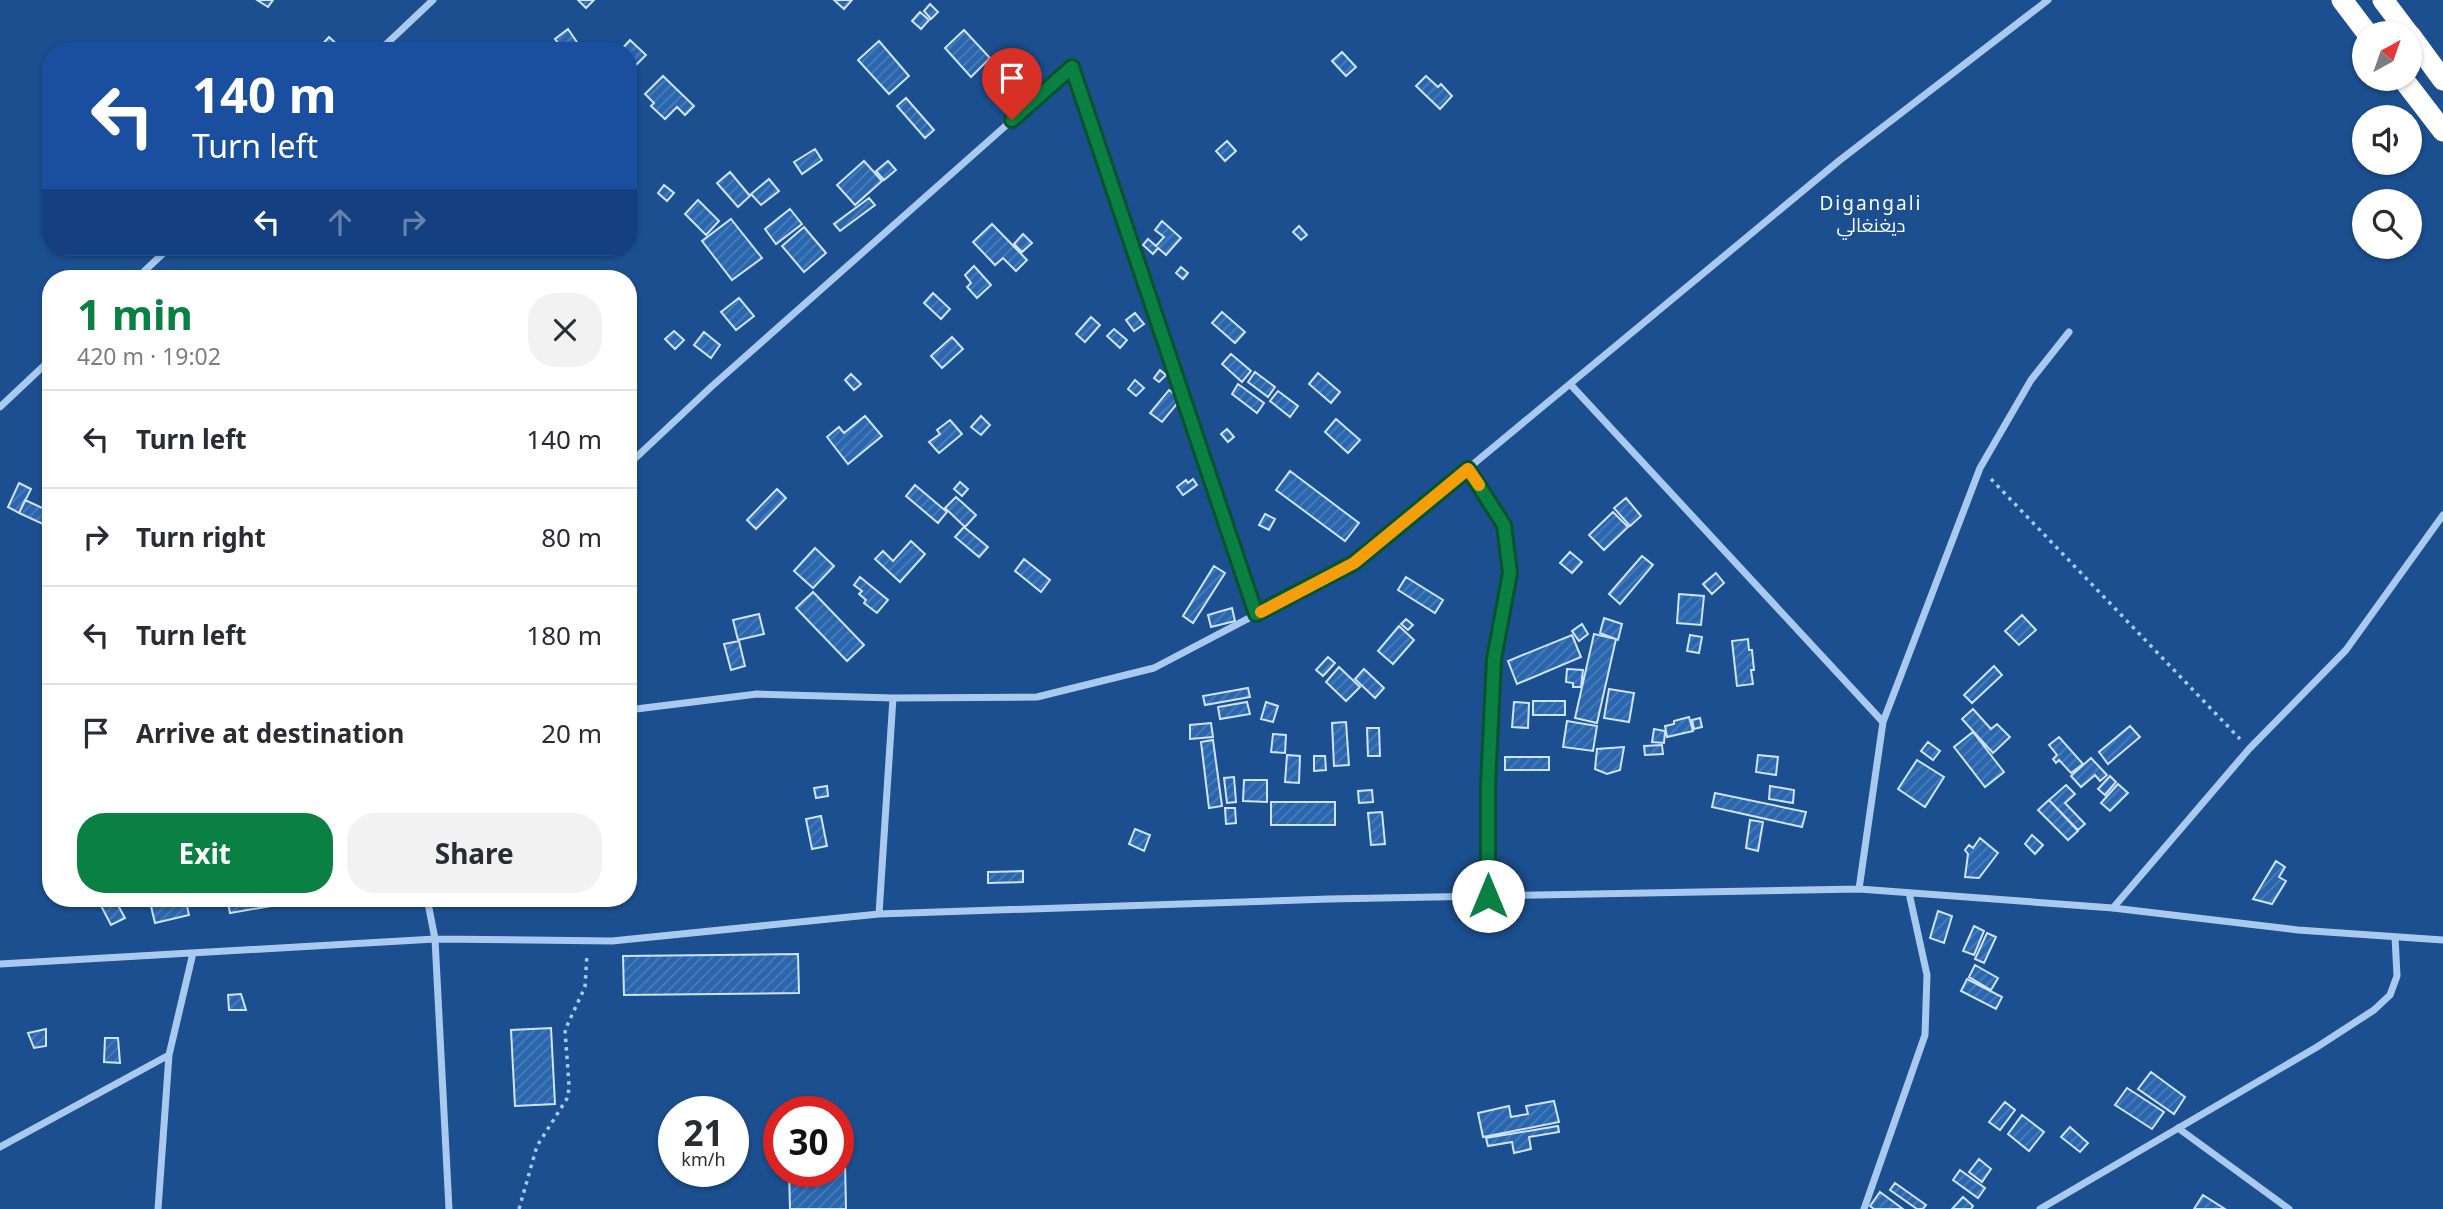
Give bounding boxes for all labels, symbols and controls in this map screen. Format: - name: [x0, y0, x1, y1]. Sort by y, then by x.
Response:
- north arrow: [2352, 21, 2422, 91]
- map controls: [2352, 21, 2422, 259]
- pin: [982, 48, 1042, 120]
- icon: arrive: [993, 59, 1031, 97]
- text: 140 m: [192, 61, 337, 127]
- icon: left: [77, 70, 168, 161]
- button: sound: [2352, 105, 2422, 175]
- text: Turn left: [192, 124, 318, 167]
- button: search: [2352, 189, 2422, 259]
- district label: Digangali ديغنغالي: [1819, 190, 1923, 240]
- icon: left: [248, 203, 286, 241]
- icon: ahead: [321, 203, 359, 241]
- icon: right: [394, 203, 432, 241]
- text: 1 min: [77, 285, 193, 342]
- button: close: [528, 293, 602, 367]
- text: 420 m · 19:02: [77, 340, 221, 372]
- icon: left: [77, 420, 115, 458]
- text: Turn left: [136, 421, 247, 457]
- text: 140 m: [526, 421, 602, 457]
- icon: right: [77, 518, 115, 556]
- text: Turn right: [136, 519, 266, 555]
- text: 80 m: [541, 519, 602, 555]
- icon: left: [77, 616, 115, 654]
- text: Turn left: [136, 617, 247, 653]
- text: 180 m: [526, 617, 602, 653]
- icon: arrive: [77, 714, 115, 752]
- text: Arrive at destination: [136, 715, 405, 751]
- text: 20 m: [541, 715, 602, 751]
- button: Exit: [77, 813, 333, 893]
- button: Share: [347, 813, 602, 893]
- position arrow: [1451, 859, 1525, 933]
- speed limit sign: 30: [763, 1096, 854, 1187]
- text: 21: [683, 1109, 724, 1156]
- text: km/h: [681, 1147, 726, 1171]

